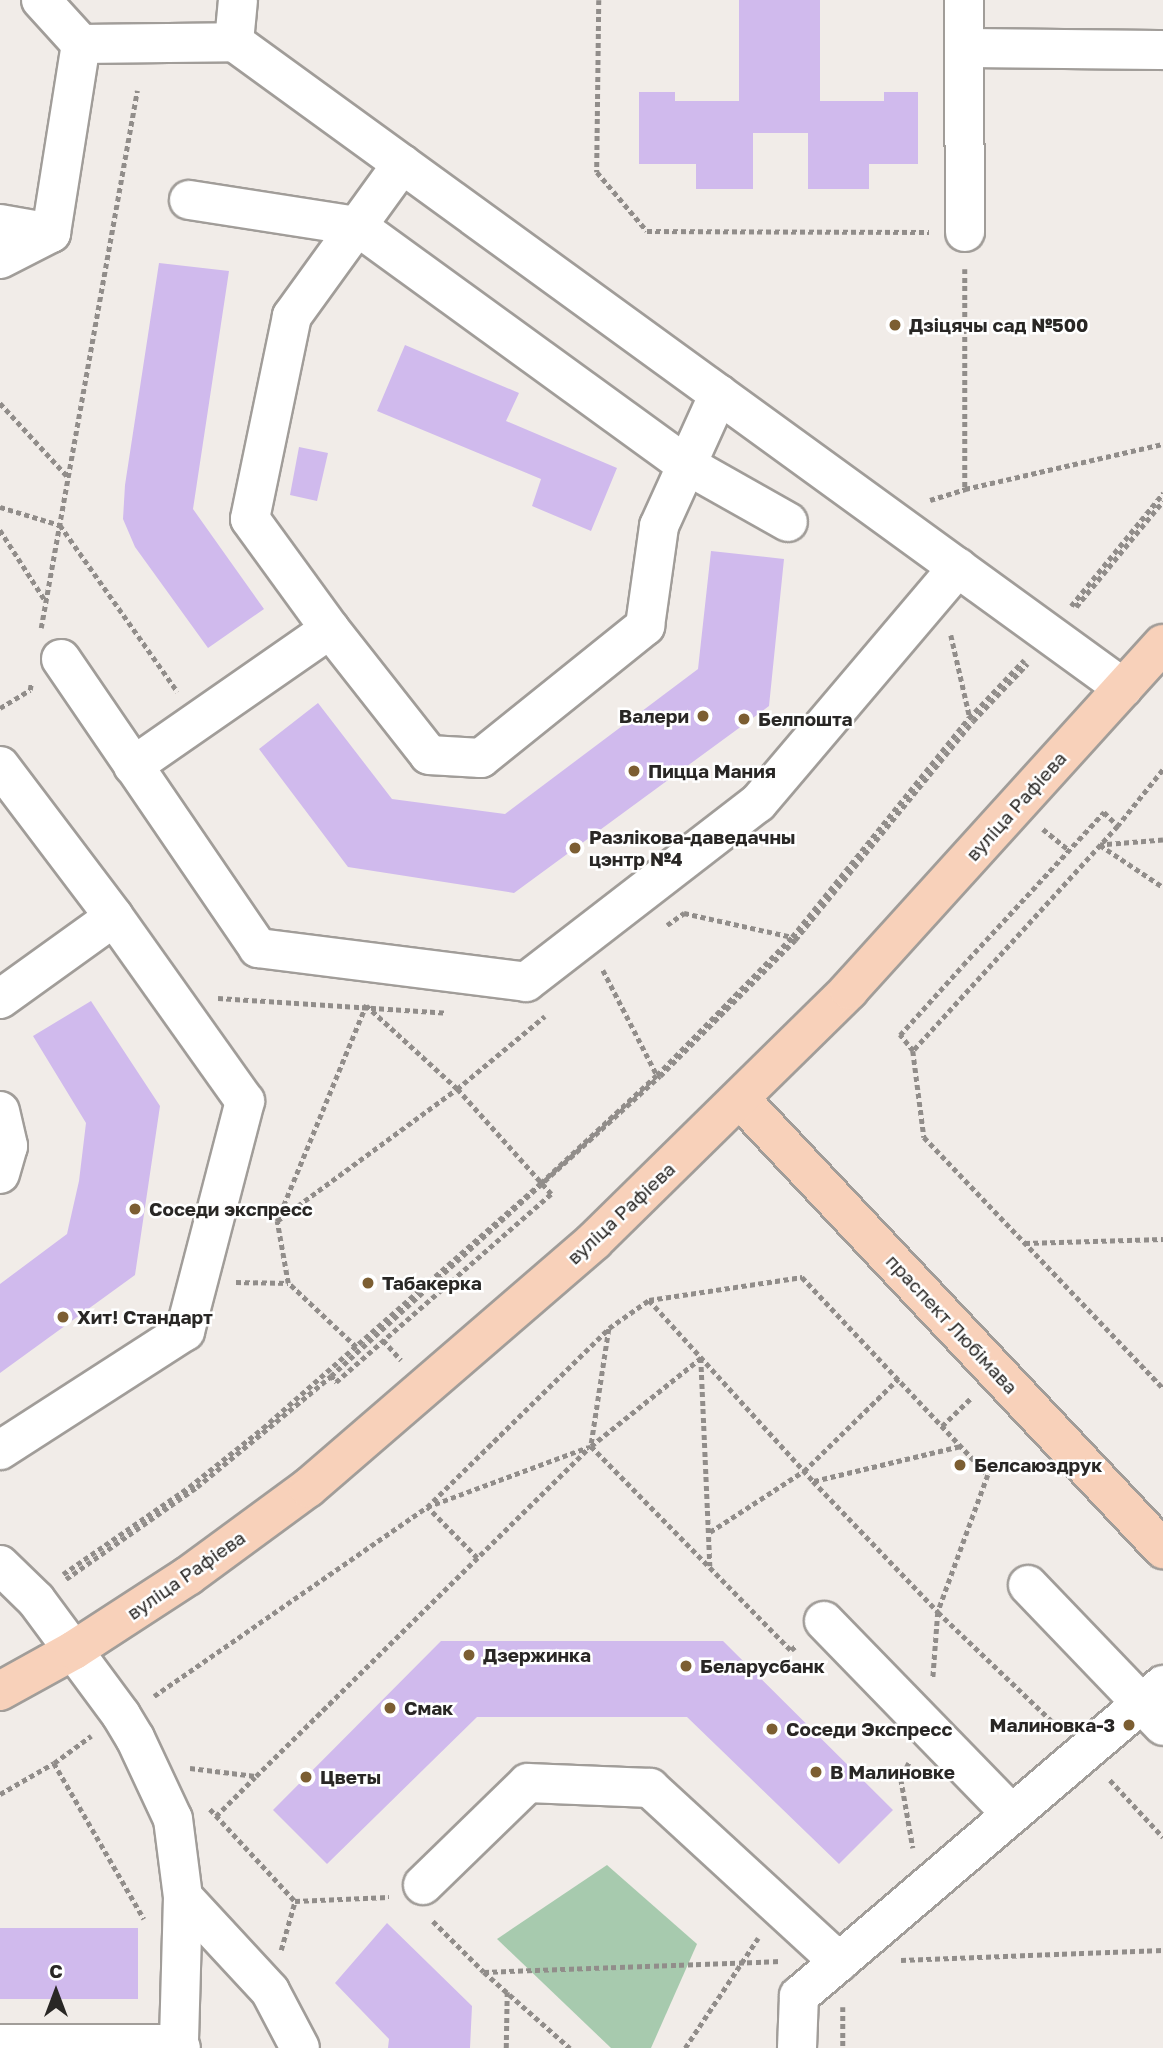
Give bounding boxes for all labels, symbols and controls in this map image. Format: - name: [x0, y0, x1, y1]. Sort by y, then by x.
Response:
- place label: Дзіцячы сад №500: [909, 314, 1088, 336]
- marker: Дзіцячы сад №500: [887, 317, 903, 333]
- place label: Валери: [619, 705, 689, 727]
- marker: Валери: [695, 708, 711, 724]
- place label: Белпошта: [758, 708, 852, 730]
- marker: Белпошта: [736, 711, 752, 727]
- street label: вуліца Рафіева: [961, 747, 1071, 865]
- place label: Пицца Мания: [648, 760, 776, 782]
- marker: Пицца Мания: [626, 763, 642, 779]
- place label: Разлікова-даведачны цэнтр №4: [589, 826, 795, 870]
- marker: Разлікова-даведачны цэнтр №4: [567, 840, 583, 856]
- street label: вуліца Рафіева: [562, 1157, 680, 1269]
- place label: Соседи экспресс: [149, 1198, 313, 1220]
- marker: Соседи экспресс: [127, 1201, 143, 1217]
- street label: праспект Любімава: [882, 1250, 1022, 1398]
- place label: Табакерка: [382, 1272, 482, 1294]
- marker: Табакерка: [360, 1275, 376, 1291]
- place label: Хит! Стандарт: [77, 1306, 213, 1328]
- marker: Хит! Стандарт: [55, 1309, 71, 1325]
- place label: Белсаюздрук: [974, 1454, 1102, 1476]
- marker: Белсаюздрук: [952, 1457, 968, 1473]
- street label: вуліца Рафіева: [122, 1526, 250, 1624]
- place label: Дзержинка: [483, 1644, 591, 1666]
- marker: Дзержинка: [461, 1647, 477, 1663]
- place label: Беларусбанк: [700, 1655, 825, 1677]
- marker: Беларусбанк: [678, 1658, 694, 1674]
- place label: Смак: [404, 1697, 453, 1719]
- marker: Смак: [382, 1700, 398, 1716]
- place label: Малиновка-3: [989, 1714, 1115, 1736]
- marker: Малиновка-3: [1121, 1717, 1137, 1733]
- place label: Соседи Экспресс: [786, 1718, 952, 1740]
- marker: Соседи Экспресс: [764, 1721, 780, 1737]
- place label: В Малиновке: [830, 1761, 955, 1783]
- marker: В Малиновке: [808, 1764, 824, 1780]
- place label: Цветы: [320, 1766, 381, 1788]
- marker: Цветы: [298, 1769, 314, 1785]
- north arrow: [21, 1957, 91, 2027]
- text: С: [49, 1959, 63, 1982]

